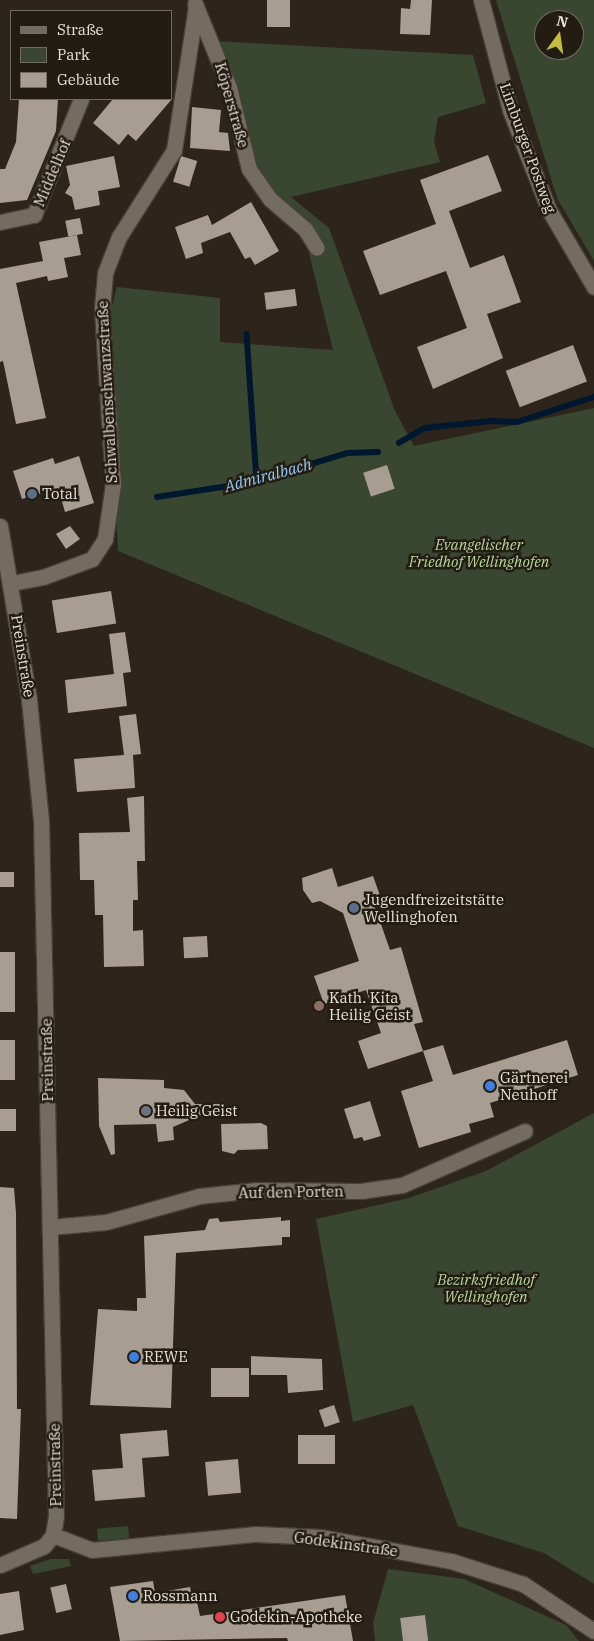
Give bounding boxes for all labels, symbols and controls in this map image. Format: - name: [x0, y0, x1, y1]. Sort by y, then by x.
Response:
- legend: [10, 10, 172, 100]
- north arrow: [534, 10, 584, 60]
- text: N: [555, 11, 570, 31]
- text: Straße: [57, 20, 104, 39]
- text: Park: [57, 45, 90, 64]
- street label: Köperstraße: [211, 60, 253, 150]
- text: Gebäude: [57, 70, 120, 89]
- street label: Limburger Postweg: [496, 81, 560, 215]
- street label: Middelhof: [30, 137, 74, 209]
- street label: Schwalbenschwanzstraße: [93, 300, 121, 484]
- water label: Admiralbach: [222, 454, 314, 496]
- place label: Total: [42, 485, 78, 503]
- marker: Total: [26, 488, 38, 500]
- park label: Evangelischer Friedhof Wellinghofen: [409, 535, 549, 570]
- street label: Preinstraße: [8, 613, 38, 699]
- place label: Jugendfreizeitstätte Wellinghofen: [364, 890, 504, 925]
- marker: Jugendfreizeitstätte Wellinghofen: [348, 902, 360, 914]
- place label: Kath. Kita Heilig Geist: [329, 988, 411, 1023]
- marker: Kath. Kita Heilig Geist: [313, 1000, 325, 1012]
- street label: Preinstraße: [37, 1018, 57, 1102]
- place label: Gärtnerei Neuhoff: [500, 1068, 568, 1103]
- marker: Gärtnerei Neuhoff: [484, 1080, 496, 1092]
- place label: Heilig Geist: [156, 1102, 238, 1120]
- marker: Heilig Geist: [140, 1105, 152, 1117]
- street label: Auf den Porten: [238, 1182, 344, 1202]
- park label: Bezirksfriedhof Wellinghofen: [437, 1270, 535, 1305]
- place label: REWE: [144, 1348, 188, 1366]
- marker: REWE: [128, 1351, 140, 1363]
- street label: Preinstraße: [45, 1423, 65, 1507]
- street label: Godekinstraße: [293, 1528, 399, 1560]
- place label: Rossmann: [143, 1587, 218, 1605]
- marker: Rossmann: [127, 1590, 139, 1602]
- place label: Godekin-Apotheke: [230, 1608, 362, 1626]
- marker: Godekin-Apotheke: [214, 1611, 226, 1623]

